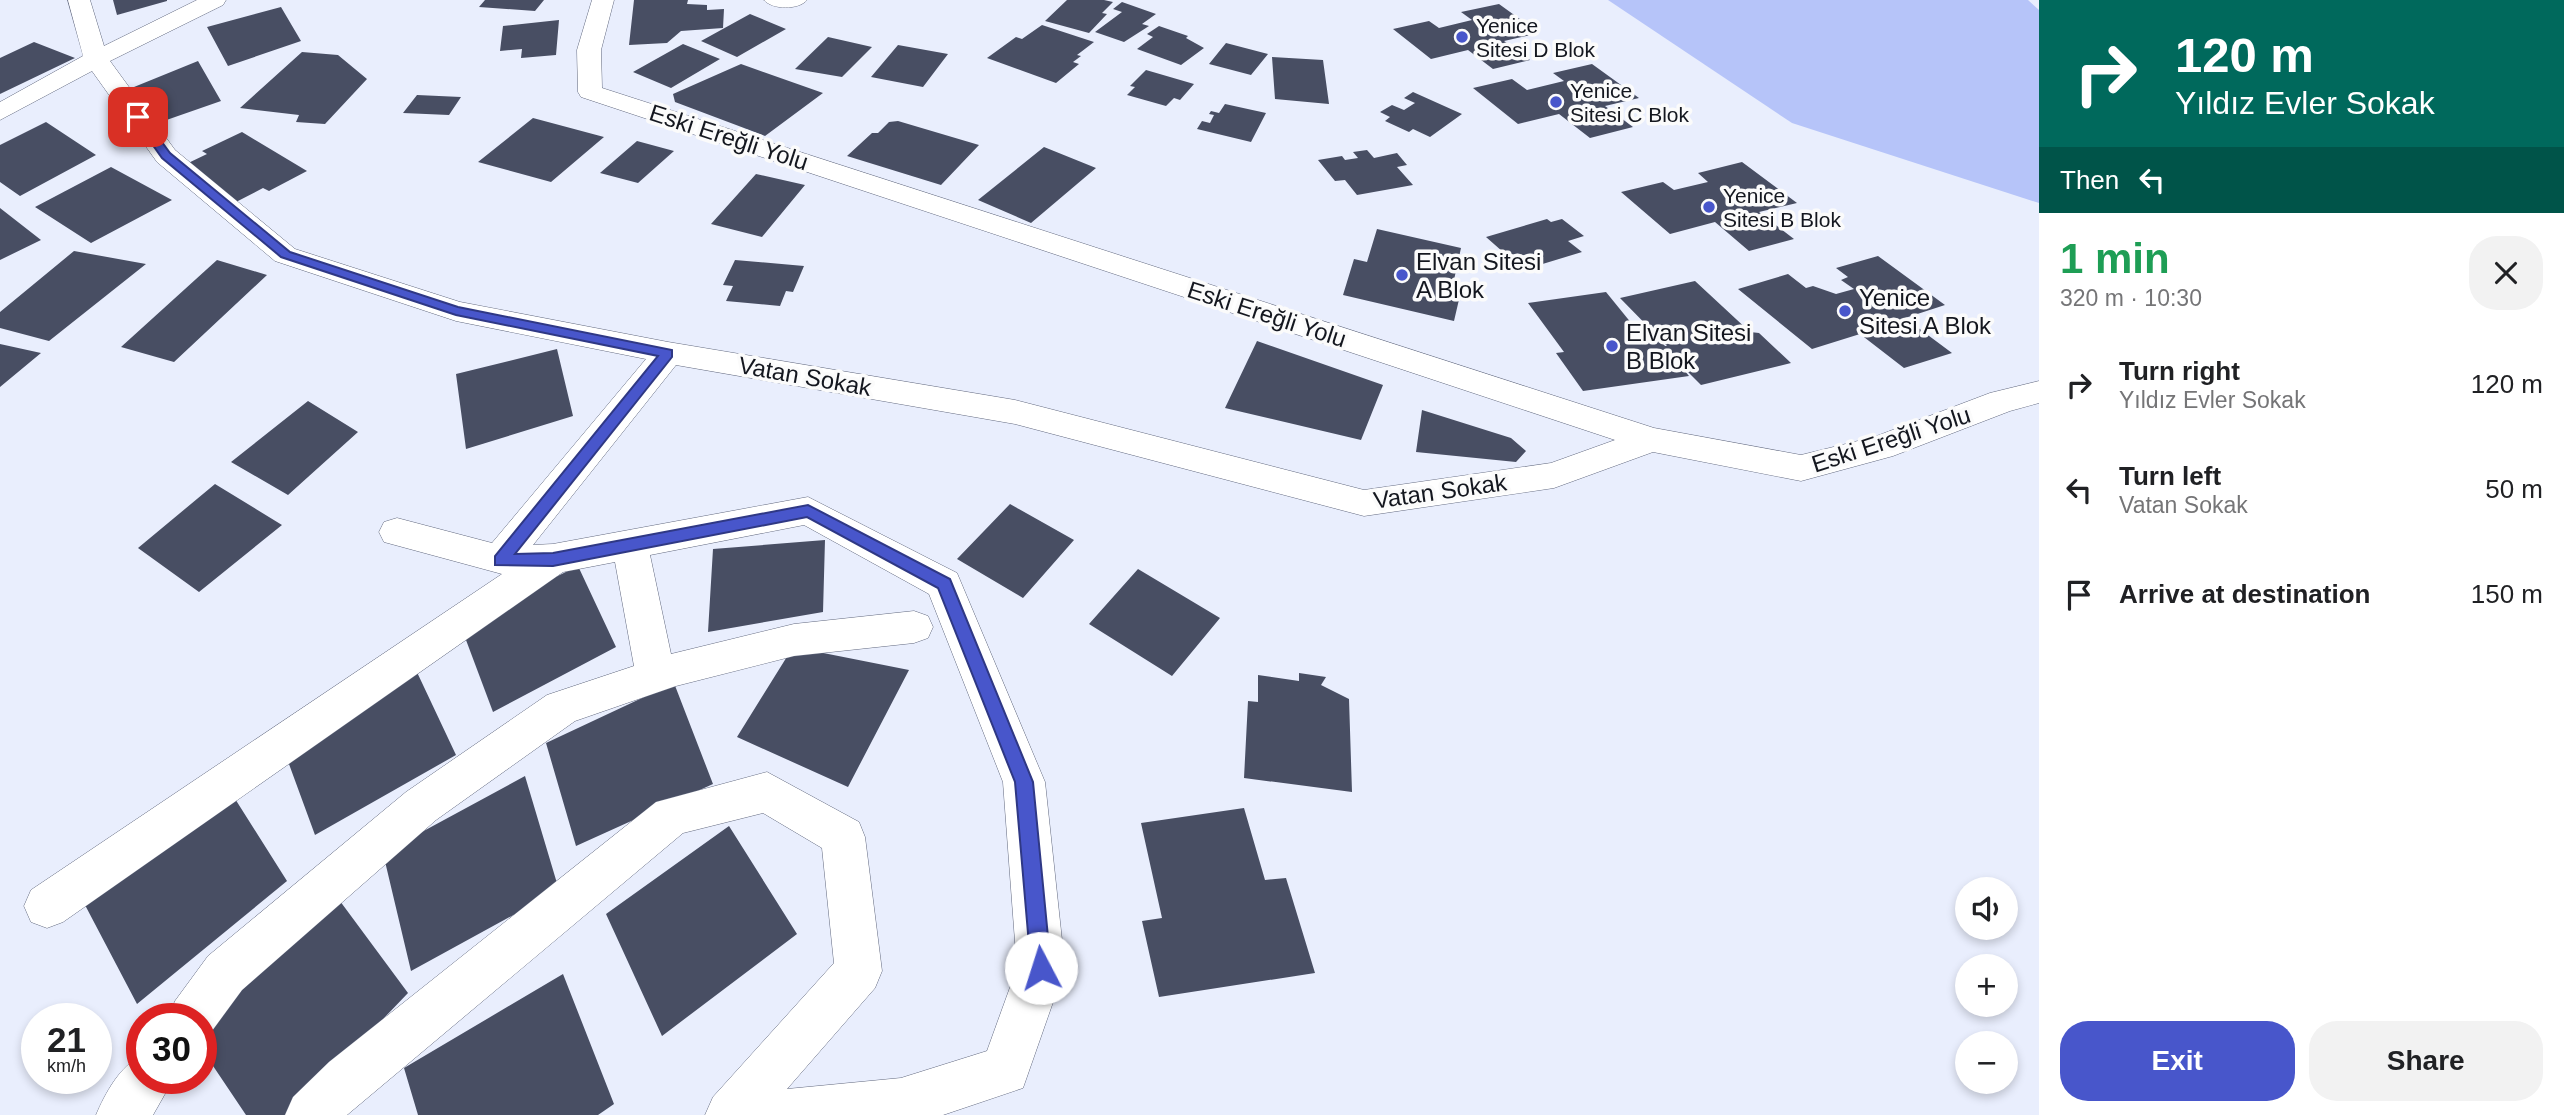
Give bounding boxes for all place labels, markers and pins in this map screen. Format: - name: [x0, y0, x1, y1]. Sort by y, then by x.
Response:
- place label: Yenice Sitesi D Blok: [1476, 14, 1596, 61]
- marker: Yenice Sitesi D Blok: [1454, 29, 1470, 45]
- place label: Yenice Sitesi C Blok: [1570, 79, 1690, 126]
- pin: [108, 87, 168, 147]
- marker: Yenice Sitesi C Blok: [1548, 94, 1564, 110]
- place label: Yenice Sitesi B Blok: [1723, 184, 1841, 231]
- marker: Yenice Sitesi B Blok: [1701, 199, 1717, 215]
- place label: Elvan Sitesi A Blok: [1416, 248, 1541, 303]
- marker: Elvan Sitesi A Blok: [1394, 267, 1410, 283]
- place label: Yenice Sitesi A Blok: [1859, 284, 1992, 339]
- marker: Yenice Sitesi A Blok: [1837, 303, 1853, 319]
- place label: Elvan Sitesi B Blok: [1626, 319, 1751, 374]
- marker: Elvan Sitesi B Blok: [1604, 338, 1620, 354]

